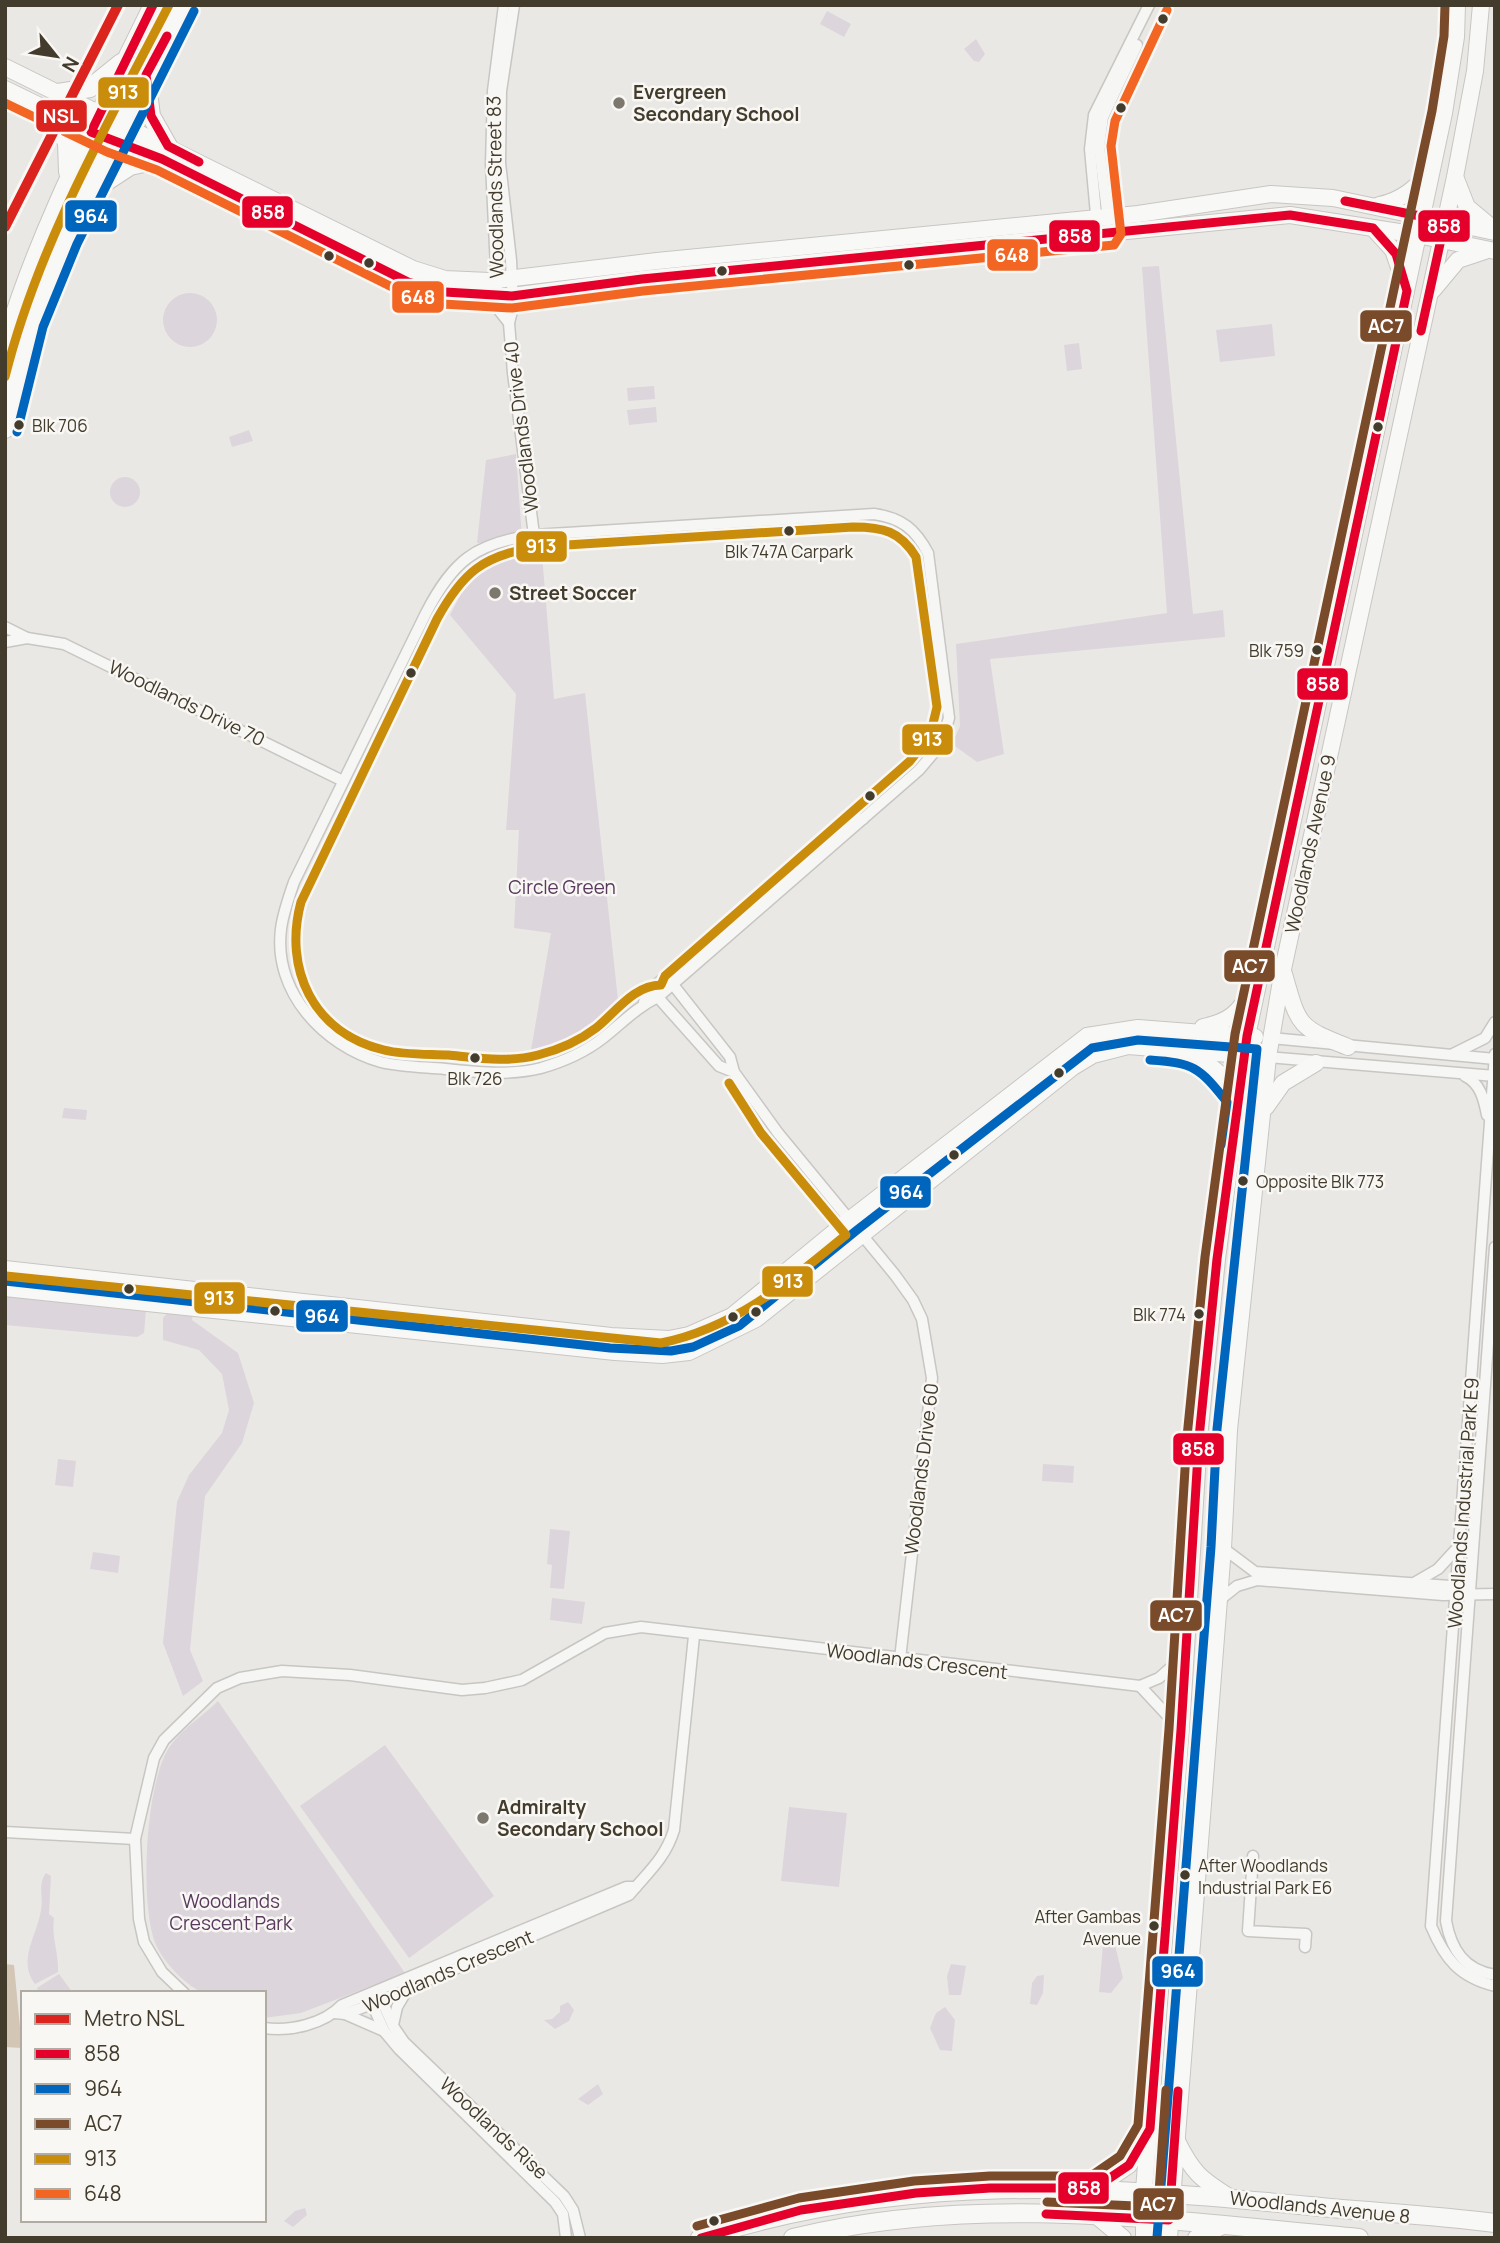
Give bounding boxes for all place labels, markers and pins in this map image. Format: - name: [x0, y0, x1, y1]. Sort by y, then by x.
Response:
- unlabelled marker: [1156, 12, 1170, 26]
- place label: Evergreen Secondary School: [633, 79, 800, 127]
- marker: Evergreen Secondary School: [611, 95, 627, 111]
- unlabelled marker: [1114, 101, 1128, 115]
- unlabelled marker: [322, 249, 336, 263]
- unlabelled marker: [362, 256, 376, 270]
- unlabelled marker: [902, 258, 916, 272]
- unlabelled marker: [715, 264, 729, 278]
- place label: Blk 706: [32, 414, 88, 437]
- marker: Blk 706: [12, 418, 26, 432]
- unlabelled marker: [1371, 420, 1385, 434]
- marker: Blk 747A Carpark: [782, 524, 796, 538]
- place label: Blk 747A Carpark: [725, 540, 854, 563]
- place label: Street Soccer: [509, 580, 637, 606]
- marker: Street Soccer: [487, 585, 503, 601]
- place label: Blk 759: [1249, 639, 1304, 662]
- marker: Blk 759: [1310, 643, 1324, 657]
- unlabelled marker: [404, 666, 418, 680]
- unlabelled marker: [863, 789, 877, 803]
- marker: Blk 726: [468, 1051, 482, 1065]
- unlabelled marker: [1052, 1066, 1066, 1080]
- place label: Blk 726: [448, 1067, 503, 1090]
- unlabelled marker: [947, 1148, 961, 1162]
- place label: Opposite Blk 773: [1256, 1170, 1384, 1193]
- marker: Opposite Blk 773: [1236, 1174, 1250, 1188]
- unlabelled marker: [122, 1282, 136, 1296]
- place label: Blk 774: [1133, 1303, 1186, 1326]
- unlabelled marker: [268, 1304, 282, 1318]
- unlabelled marker: [749, 1305, 763, 1319]
- marker: Blk 774: [1192, 1307, 1206, 1321]
- unlabelled marker: [726, 1310, 740, 1324]
- place label: Admiralty Secondary School: [497, 1794, 664, 1842]
- marker: Admiralty Secondary School: [475, 1810, 491, 1826]
- place label: After Woodlands Industrial Park E6: [1198, 1854, 1332, 1899]
- marker: After Woodlands Industrial Park E6: [1178, 1868, 1192, 1882]
- place label: After Gambas Avenue: [1034, 1905, 1141, 1950]
- marker: After Gambas Avenue: [1147, 1919, 1161, 1933]
- unlabelled marker: [707, 2214, 721, 2228]

